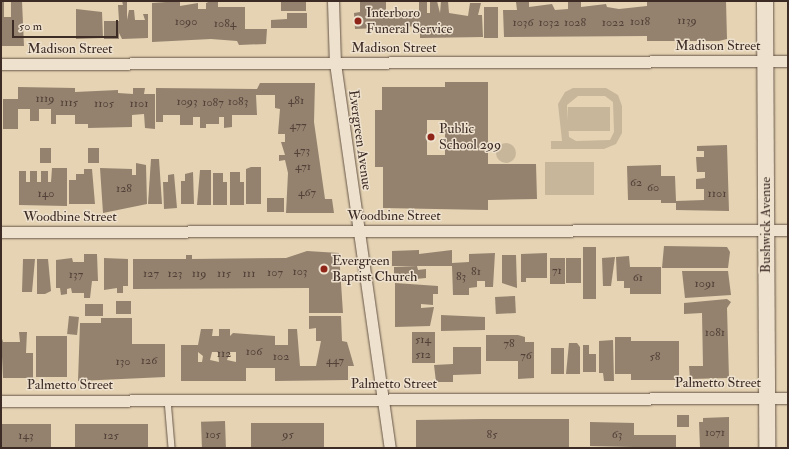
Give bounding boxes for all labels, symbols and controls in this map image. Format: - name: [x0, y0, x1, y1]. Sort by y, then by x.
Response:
- place label: Interboro Funeral Service: [366, 5, 452, 38]
- scale bar: [14, 12, 120, 38]
- house number: 1139: [677, 14, 697, 28]
- house number: 1090: [175, 15, 197, 29]
- house number: 1018: [630, 15, 650, 29]
- marker: Interboro Funeral Service: [353, 16, 363, 26]
- house number: 1036: [512, 16, 534, 30]
- house number: 1032: [538, 16, 560, 30]
- house number: 1028: [564, 16, 586, 30]
- house number: 1022: [602, 16, 624, 30]
- house number: 1084: [214, 17, 236, 31]
- text: 50 m: [19, 19, 42, 34]
- street label: Madison Street: [675, 38, 761, 54]
- street label: Madison Street: [351, 40, 437, 56]
- street label: Madison Street: [27, 41, 113, 57]
- street label: Evergreen Avenue: [345, 89, 375, 191]
- house number: 1119: [36, 92, 54, 106]
- house number: 481: [288, 94, 304, 108]
- house number: 1093: [176, 95, 198, 109]
- house number: 1083: [228, 95, 248, 109]
- house number: 1115: [60, 96, 78, 110]
- house number: 1087: [202, 96, 224, 110]
- house number: 1105: [94, 97, 114, 111]
- house number: 1101: [130, 97, 148, 111]
- house number: 477: [289, 119, 307, 133]
- place label: Public School 299: [439, 121, 501, 154]
- marker: Public School 299: [426, 132, 436, 142]
- house number: 473: [294, 144, 310, 158]
- house number: 471: [295, 160, 311, 174]
- house number: 62: [630, 176, 642, 190]
- street label: Bushwick Avenue: [758, 177, 774, 273]
- house number: 60: [647, 181, 659, 195]
- house number: 128: [116, 182, 132, 196]
- house number: 467: [298, 186, 316, 200]
- house number: 140: [38, 187, 54, 201]
- house number: 1101: [708, 187, 726, 201]
- street label: Woodbine Street: [347, 208, 441, 224]
- street label: Woodbine Street: [23, 209, 117, 225]
- place label: Evergreen Baptist Church: [332, 253, 417, 286]
- marker: Evergreen Baptist Church: [319, 264, 329, 274]
- house number: 71: [552, 264, 562, 278]
- house number: 103: [293, 265, 307, 279]
- house number: 81: [471, 265, 481, 279]
- house number: 107: [267, 266, 283, 280]
- house number: 127: [143, 267, 159, 281]
- house number: 123: [168, 267, 182, 281]
- house number: 119: [192, 267, 206, 281]
- house number: 115: [217, 267, 231, 281]
- house number: 111: [243, 267, 255, 281]
- house number: 137: [69, 268, 83, 282]
- house number: 83: [456, 270, 466, 284]
- house number: 61: [633, 271, 643, 285]
- house number: 1091: [695, 277, 715, 291]
- house number: 1081: [705, 326, 725, 340]
- house number: 514: [415, 333, 431, 347]
- house number: 78: [503, 337, 515, 351]
- house number: 106: [246, 345, 262, 359]
- house number: 112: [217, 347, 231, 361]
- house number: 512: [415, 348, 431, 362]
- house number: 76: [520, 349, 532, 363]
- house number: 102: [273, 350, 289, 364]
- house number: 58: [650, 350, 660, 364]
- house number: 126: [141, 354, 157, 368]
- house number: 447: [326, 354, 344, 368]
- house number: 130: [115, 355, 131, 369]
- street label: Palmetto Street: [675, 375, 761, 391]
- street label: Palmetto Street: [351, 376, 437, 392]
- street label: Palmetto Street: [27, 377, 113, 393]
- house number: 1071: [705, 426, 725, 440]
- house number: 105: [205, 428, 221, 442]
- house number: 95: [282, 428, 294, 442]
- house number: 85: [487, 428, 497, 442]
- house number: 63: [612, 428, 622, 442]
- house number: 143: [18, 429, 34, 443]
- house number: 125: [103, 429, 119, 443]

